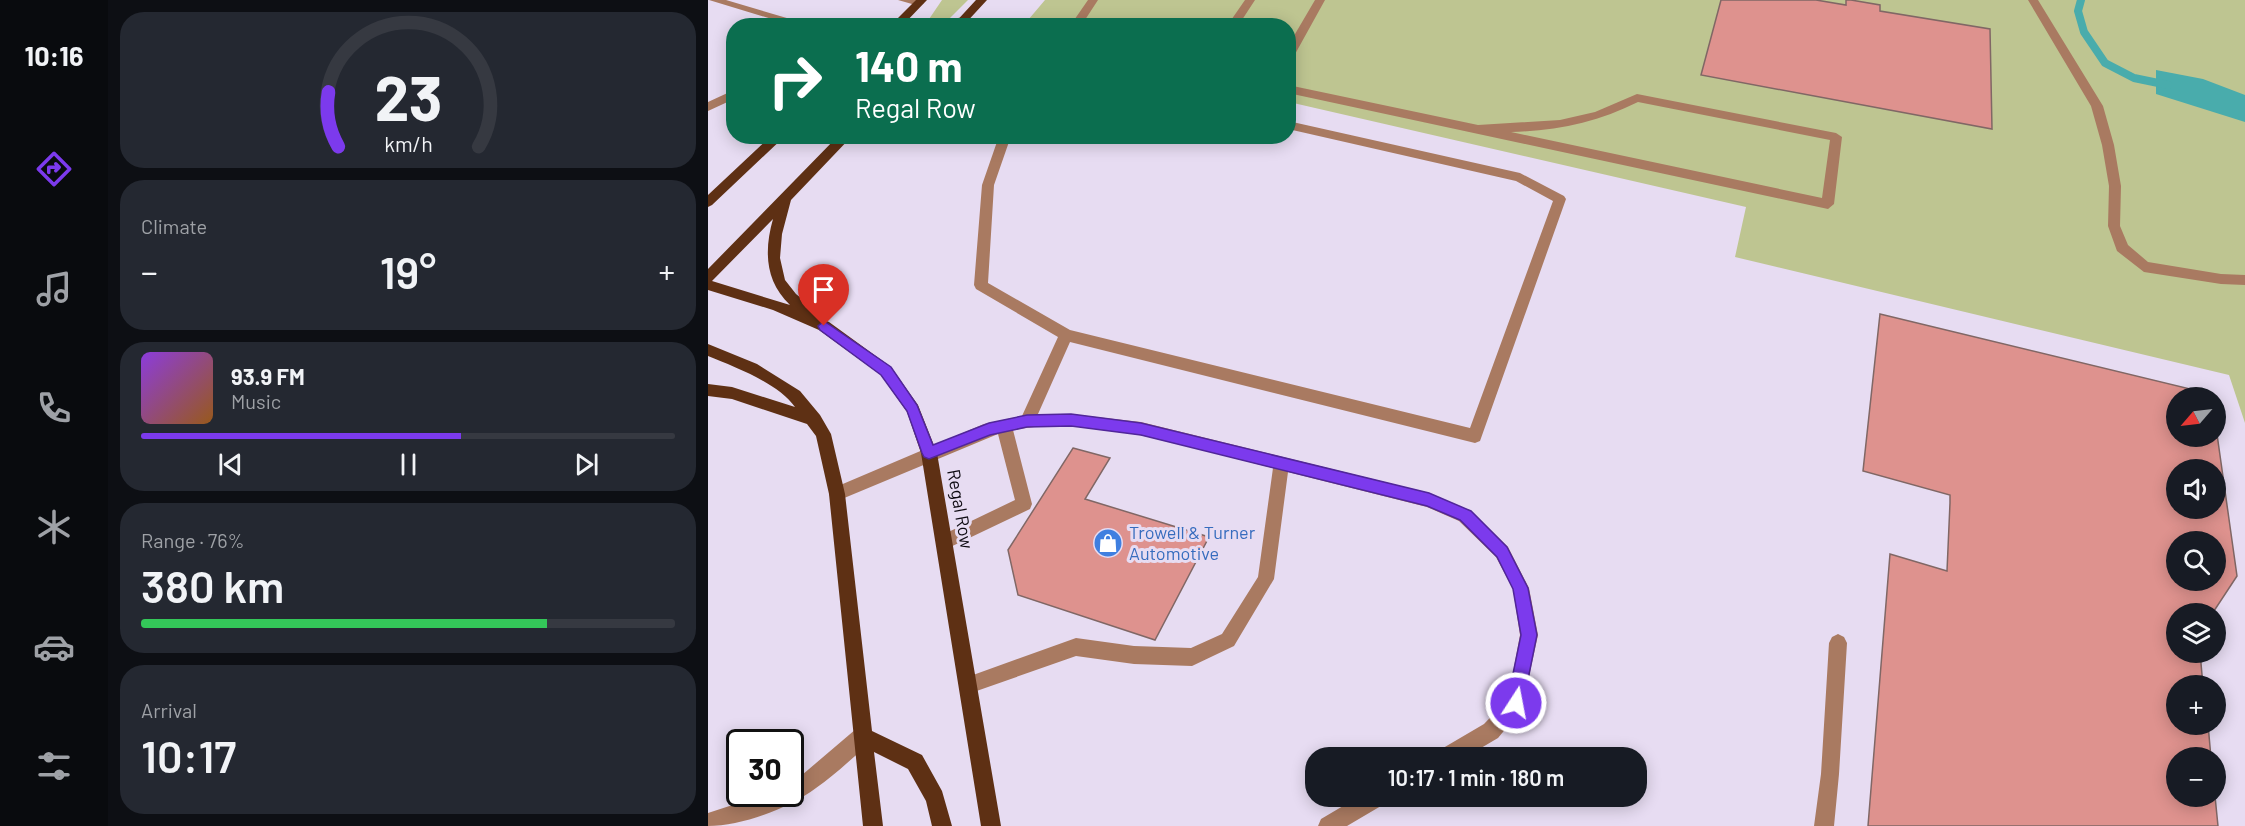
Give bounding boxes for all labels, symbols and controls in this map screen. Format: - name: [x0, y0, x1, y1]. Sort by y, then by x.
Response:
- text: 10:16: [25, 39, 83, 71]
- text: 140 m: [855, 40, 963, 90]
- icon: right: [756, 42, 834, 120]
- text: 23: [374, 59, 442, 133]
- text: Regal Row: [855, 91, 976, 123]
- text: km/h: [384, 131, 432, 156]
- icon: directions: [33, 148, 75, 190]
- text: Climate: [141, 214, 207, 238]
- text: 19°: [380, 244, 436, 298]
- text: −: [141, 251, 158, 291]
- text: +: [659, 251, 675, 291]
- pin: [798, 264, 849, 326]
- icon: music: [33, 268, 75, 310]
- icon: arrive: [807, 273, 840, 306]
- text: 93.9 FM: [231, 363, 305, 389]
- icon: phone: [33, 387, 75, 429]
- north arrow: [2166, 387, 2226, 447]
- map controls: [2166, 387, 2226, 807]
- text: Music: [231, 389, 281, 413]
- icon: previous: [214, 448, 247, 481]
- icon: pause: [392, 448, 425, 481]
- icon: next: [570, 448, 603, 481]
- button: sound: [2166, 459, 2226, 519]
- street label: Regal Row: [943, 467, 979, 550]
- icon: climate: [33, 506, 75, 548]
- place label: Trowell & Turner Automotive: [1129, 521, 1256, 564]
- shop icon: Trowell & Turner Automotive: [1092, 527, 1124, 559]
- text: Range · 76%: [141, 528, 245, 552]
- button: search: [2166, 531, 2226, 591]
- text: 380 km: [141, 558, 284, 612]
- button: layers: [2166, 603, 2226, 663]
- icon: car: [33, 626, 75, 668]
- position arrow: [1484, 671, 1548, 735]
- button: +: [2166, 675, 2226, 735]
- text: Arrival: [141, 698, 197, 722]
- text: 10:17: [141, 728, 236, 782]
- speed limit sign: 30: [726, 729, 804, 807]
- icon: filters: [33, 745, 75, 787]
- button: −: [2166, 747, 2226, 807]
- text: 10:17 · 1 min · 180 m: [1388, 764, 1564, 790]

